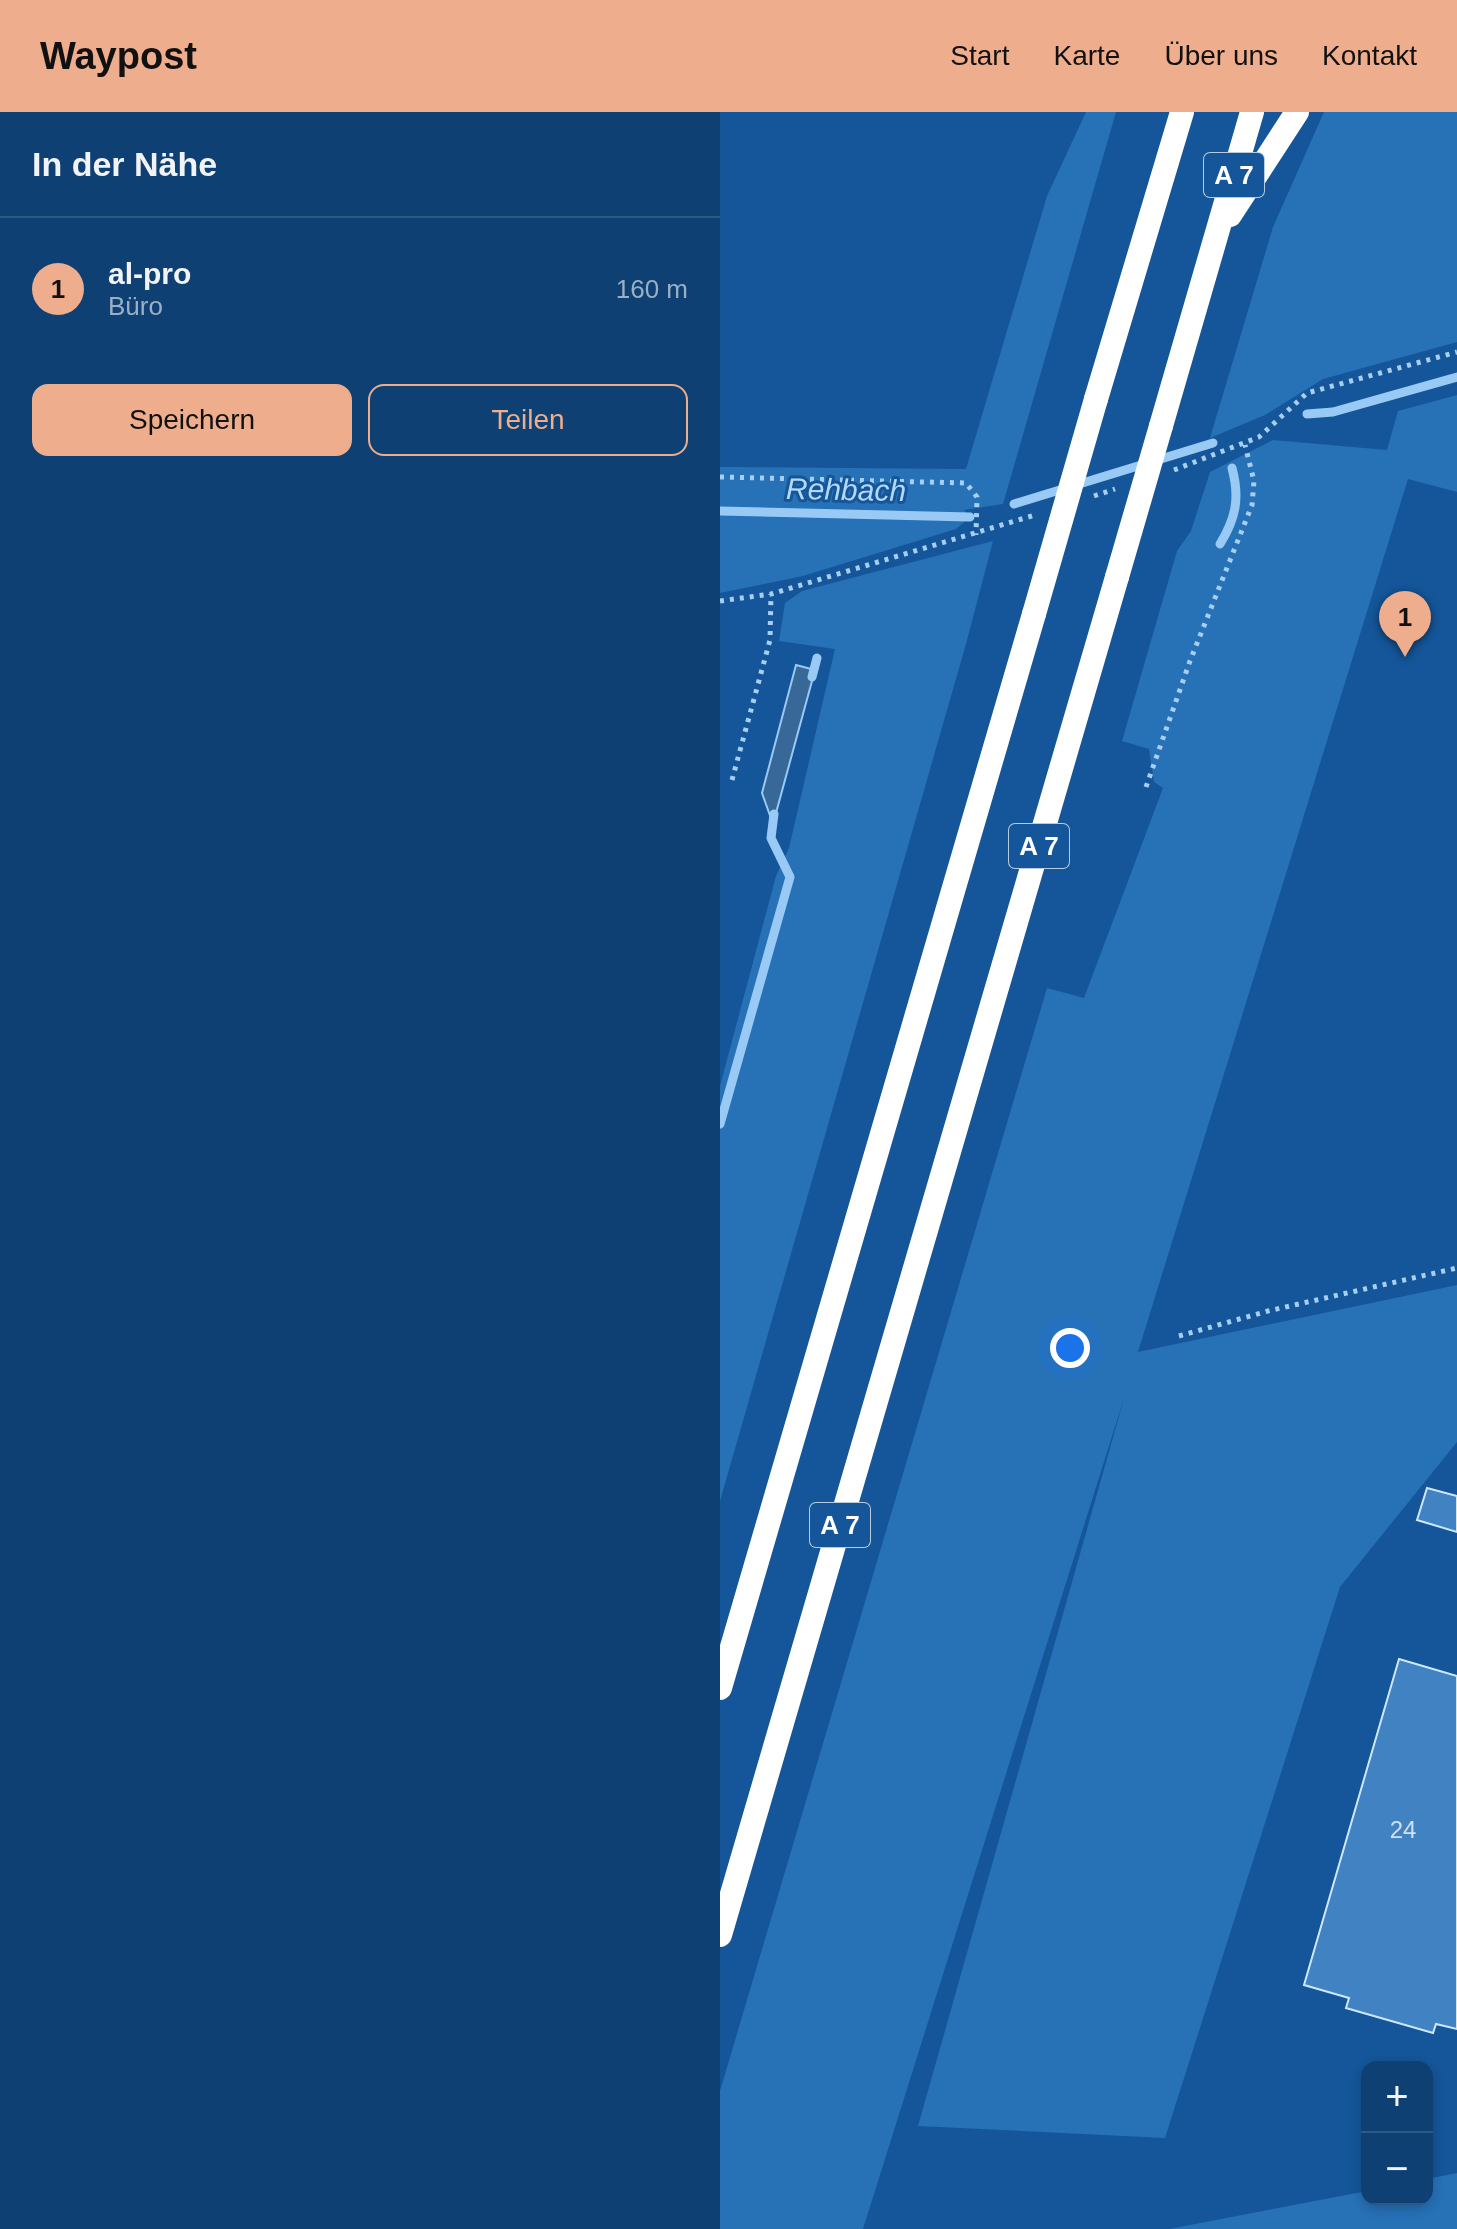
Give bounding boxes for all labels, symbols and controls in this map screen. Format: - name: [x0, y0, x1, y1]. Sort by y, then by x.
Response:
- text: Waypost: [40, 35, 197, 77]
- text: Start: [950, 40, 1009, 71]
- text: Karte: [1053, 40, 1120, 71]
- text: Über uns: [1164, 40, 1278, 71]
- text: Kontakt: [1322, 40, 1417, 71]
- text: In der Nähe: [32, 145, 217, 183]
- road number: A 7: [1204, 153, 1264, 197]
- text: al-pro: [108, 257, 191, 290]
- text: 1: [51, 274, 65, 304]
- text: 160 m: [616, 274, 688, 304]
- text: Büro: [108, 291, 163, 321]
- button: Speichern: [32, 384, 352, 456]
- button: Teilen: [368, 384, 688, 456]
- water label: Rehbach: [786, 472, 906, 507]
- pin: 1: [1379, 591, 1431, 657]
- road number: A 7: [1009, 824, 1069, 868]
- your location: [1050, 1328, 1090, 1368]
- road number: A 7: [810, 1503, 870, 1547]
- house number: 24: [1390, 1816, 1416, 1843]
- map controls: [1361, 2061, 1433, 2205]
- button: +: [1361, 2061, 1433, 2133]
- button: −: [1361, 2133, 1433, 2205]

